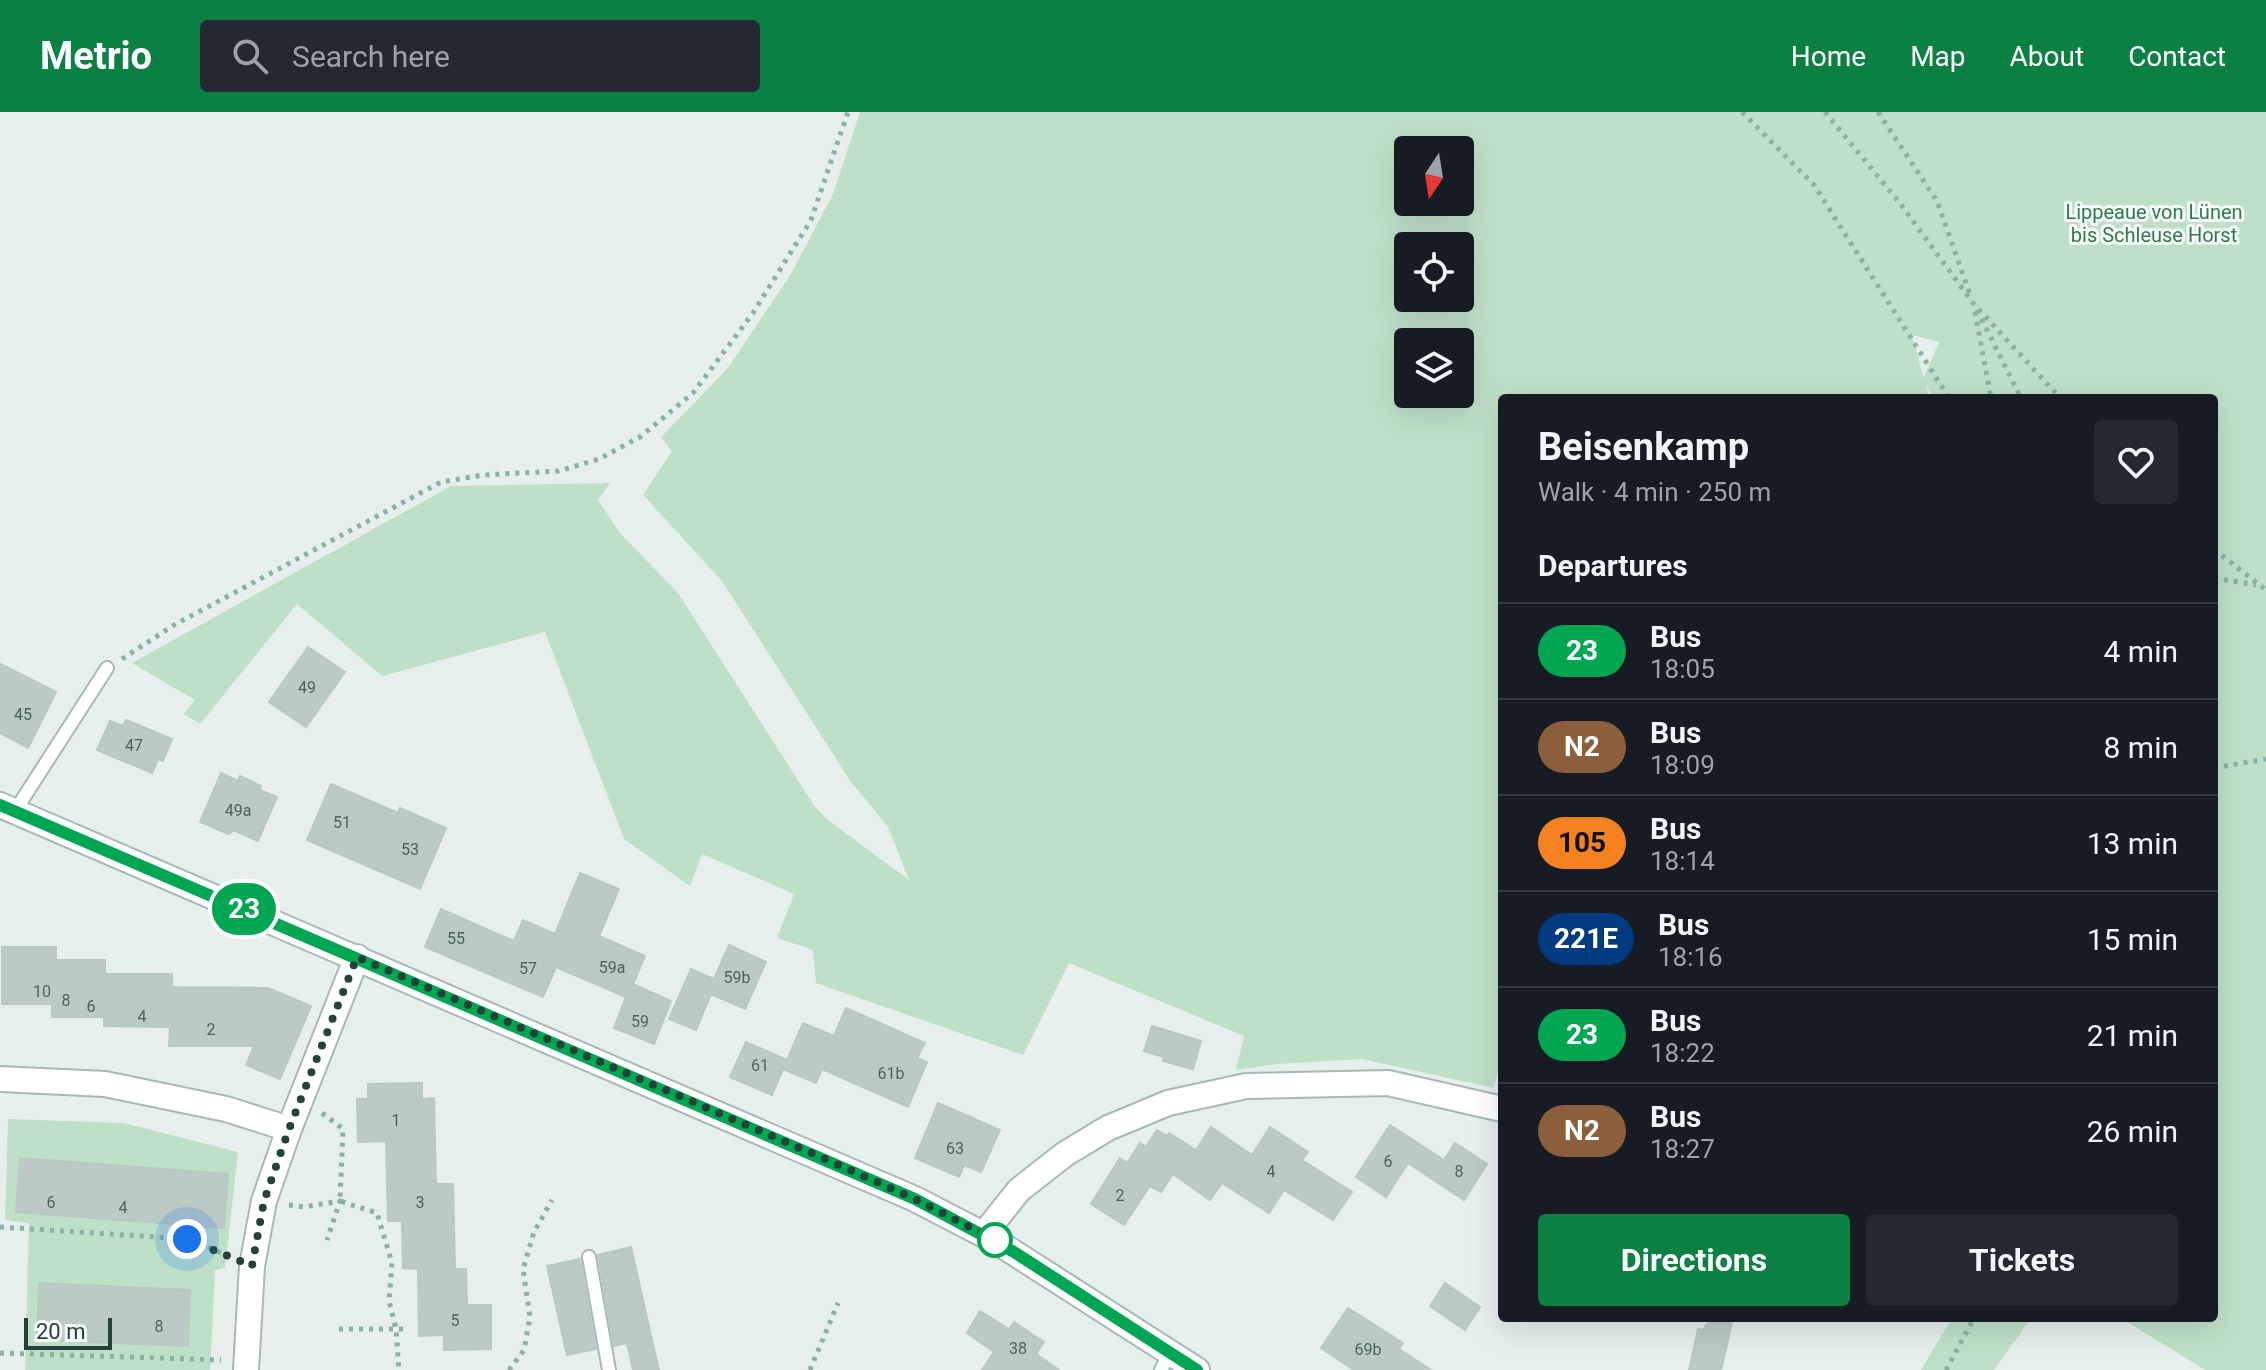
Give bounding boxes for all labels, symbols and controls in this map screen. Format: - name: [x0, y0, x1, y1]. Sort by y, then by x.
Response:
- search box: [200, 20, 760, 92]
- text: Metrio: [40, 34, 152, 78]
- icon: search: [228, 34, 272, 78]
- text: Search here: [292, 39, 450, 74]
- text: Home: [1791, 40, 1866, 73]
- text: Map: [1910, 40, 1966, 73]
- text: About: [2010, 40, 2084, 73]
- text: Contact: [2128, 40, 2226, 73]
- north arrow: [1394, 136, 1474, 216]
- map controls: [1394, 136, 1474, 408]
- park label: Lippeaue von Lünen bis Schleuse Horst: [2065, 200, 2243, 247]
- button: locate: [1394, 232, 1474, 312]
- button: layers: [1394, 328, 1474, 408]
- button: heart: [2094, 420, 2178, 504]
- text: Beisenkamp: [1538, 425, 1749, 469]
- text: Walk · 4 min · 250 m: [1538, 477, 1771, 507]
- text: Departures: [1538, 548, 1688, 583]
- text: Bus: [1650, 619, 1701, 654]
- text: 23: [1566, 634, 1598, 667]
- text: 4 min: [2104, 634, 2178, 669]
- text: 18:05: [1650, 654, 1715, 684]
- house number: 49: [298, 678, 316, 697]
- house number: 45: [14, 705, 32, 724]
- text: Bus: [1650, 715, 1701, 750]
- text: N2: [1564, 730, 1600, 763]
- text: 8 min: [2104, 730, 2178, 765]
- house number: 47: [125, 736, 143, 755]
- text: 18:09: [1650, 750, 1715, 780]
- house number: 49a: [225, 801, 251, 820]
- text: Bus: [1650, 811, 1701, 846]
- house number: 51: [333, 813, 351, 832]
- text: 105: [1558, 826, 1606, 859]
- text: 13 min: [2087, 826, 2178, 861]
- house number: 53: [401, 840, 419, 859]
- text: 18:14: [1650, 846, 1715, 876]
- line badge: 23: [208, 883, 280, 935]
- text: 23: [228, 892, 260, 925]
- text: Bus: [1658, 907, 1709, 942]
- text: 221E: [1554, 922, 1618, 955]
- text: 15 min: [2087, 922, 2178, 957]
- house number: 55: [447, 929, 465, 948]
- text: 18:16: [1658, 942, 1723, 972]
- house number: 59a: [599, 958, 625, 977]
- house number: 57: [519, 959, 537, 978]
- house number: 59b: [724, 968, 751, 987]
- house number: 10: [33, 982, 51, 1001]
- house number: 8: [62, 991, 71, 1010]
- house number: 6: [87, 997, 96, 1016]
- text: Bus: [1650, 1003, 1701, 1038]
- house number: 4: [138, 1007, 147, 1026]
- house number: 59: [631, 1012, 649, 1031]
- text: 23: [1566, 1018, 1598, 1051]
- text: 21 min: [2087, 1018, 2178, 1053]
- house number: 2: [207, 1020, 216, 1039]
- text: 18:22: [1650, 1038, 1715, 1068]
- house number: 61: [751, 1056, 769, 1075]
- house number: 61b: [878, 1064, 905, 1083]
- text: Bus: [1650, 1099, 1701, 1134]
- house number: 1: [392, 1111, 401, 1130]
- text: N2: [1564, 1114, 1600, 1147]
- text: 26 min: [2087, 1114, 2178, 1149]
- text: 18:27: [1650, 1134, 1715, 1164]
- house number: 63: [946, 1139, 964, 1158]
- house number: 6: [1384, 1152, 1393, 1171]
- house number: 4: [1267, 1162, 1276, 1181]
- house number: 8: [1455, 1162, 1464, 1181]
- house number: 2: [1116, 1186, 1125, 1205]
- house number: 6: [47, 1193, 56, 1212]
- house number: 3: [416, 1193, 425, 1212]
- house number: 4: [119, 1198, 128, 1217]
- button: Directions: [1538, 1214, 1850, 1306]
- button: Tickets: [1866, 1214, 2178, 1306]
- your location: [167, 1219, 207, 1259]
- unlabelled marker: [978, 1223, 1012, 1257]
- house number: 5: [451, 1311, 460, 1330]
- scale bar: [24, 1314, 112, 1350]
- house number: 8: [155, 1317, 164, 1336]
- text: 20 m: [36, 1319, 85, 1344]
- house number: 38: [1009, 1339, 1027, 1358]
- house number: 69b: [1355, 1340, 1382, 1359]

